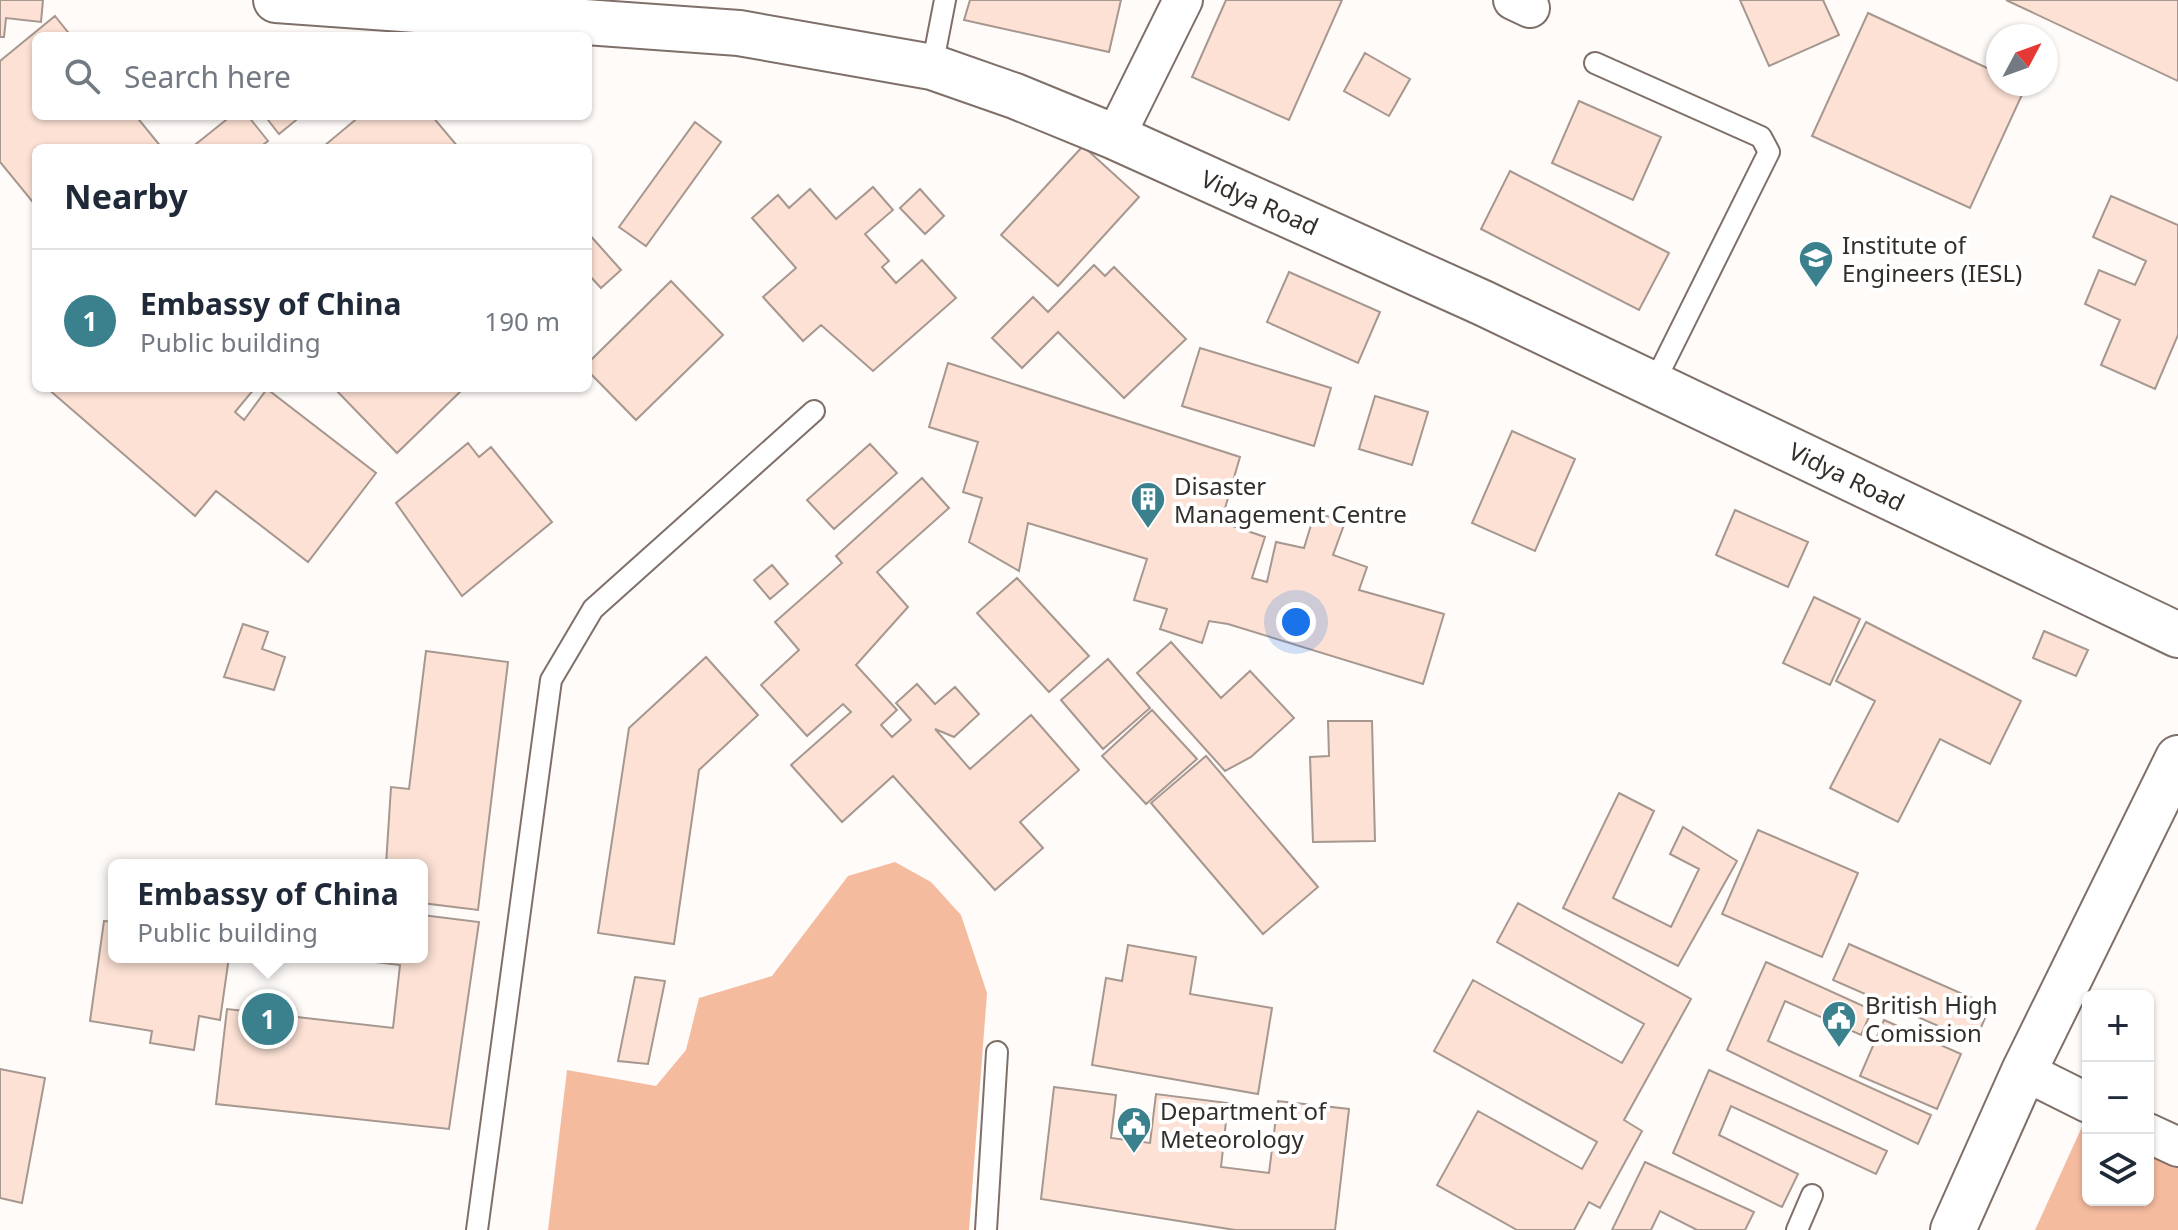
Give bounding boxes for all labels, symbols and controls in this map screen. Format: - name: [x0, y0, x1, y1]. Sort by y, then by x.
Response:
- north arrow: [1986, 24, 2058, 96]
- search box: [32, 32, 592, 120]
- icon: search: [60, 54, 104, 98]
- text: Search here: [124, 56, 291, 97]
- street label: Vidya Road: [1196, 162, 1324, 242]
- text: Nearby: [64, 173, 188, 219]
- place label: Institute of Engineers (IESL): [1842, 228, 2022, 289]
- school or university icon: Institute of Engineers (IESL): [1797, 239, 1835, 289]
- text: Embassy of China: [140, 283, 401, 324]
- text: 1: [83, 303, 97, 339]
- text: 190 m: [484, 303, 560, 339]
- text: Public building: [140, 324, 321, 360]
- street label: Vidya Road: [1784, 434, 1910, 518]
- place label: Disaster Management Centre: [1174, 469, 1407, 530]
- building icon: Disaster Management Centre: [1129, 480, 1167, 530]
- your location: [1276, 602, 1316, 642]
- popup: [108, 859, 428, 963]
- text: Embassy of China: [137, 873, 399, 914]
- text: Public building: [137, 914, 318, 950]
- place label: British High Comission: [1865, 988, 1998, 1049]
- pin: 1: [242, 989, 294, 1049]
- map controls: [2082, 990, 2154, 1206]
- button: +: [2082, 990, 2154, 1062]
- public building icon: British High Comission: [1820, 999, 1858, 1049]
- button: −: [2082, 1062, 2154, 1134]
- place label: Department of Meteorology: [1160, 1094, 1328, 1155]
- public building icon: Department of Meteorology: [1115, 1105, 1153, 1155]
- button: layers: [2082, 1134, 2154, 1206]

